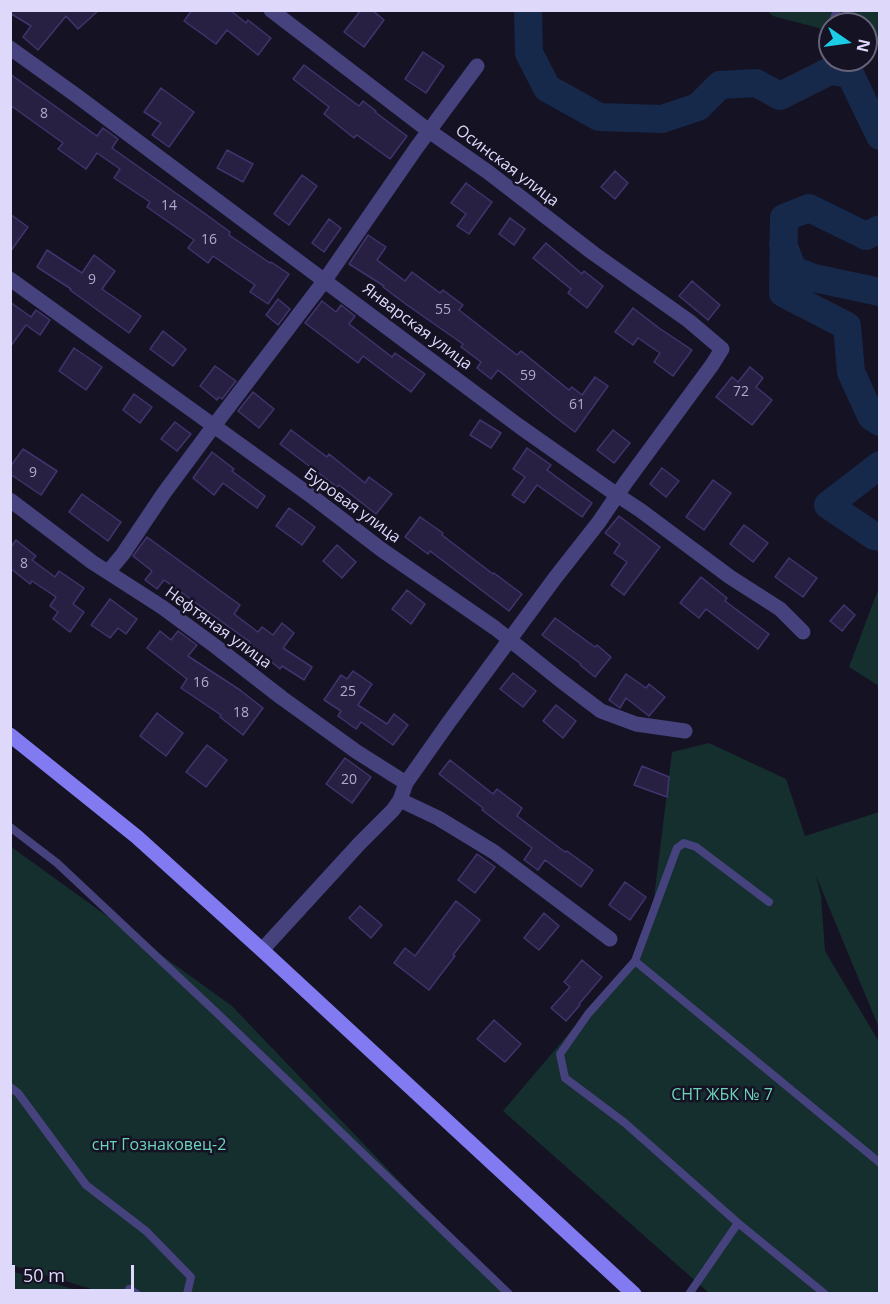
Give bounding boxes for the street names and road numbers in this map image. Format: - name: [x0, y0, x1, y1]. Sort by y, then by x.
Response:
- street label: Осинская улица: [452, 121, 562, 211]
- street label: Январская улица: [358, 280, 476, 374]
- street label: Буровая улица: [300, 465, 404, 547]
- street label: Нефтяная улица: [161, 583, 275, 673]

